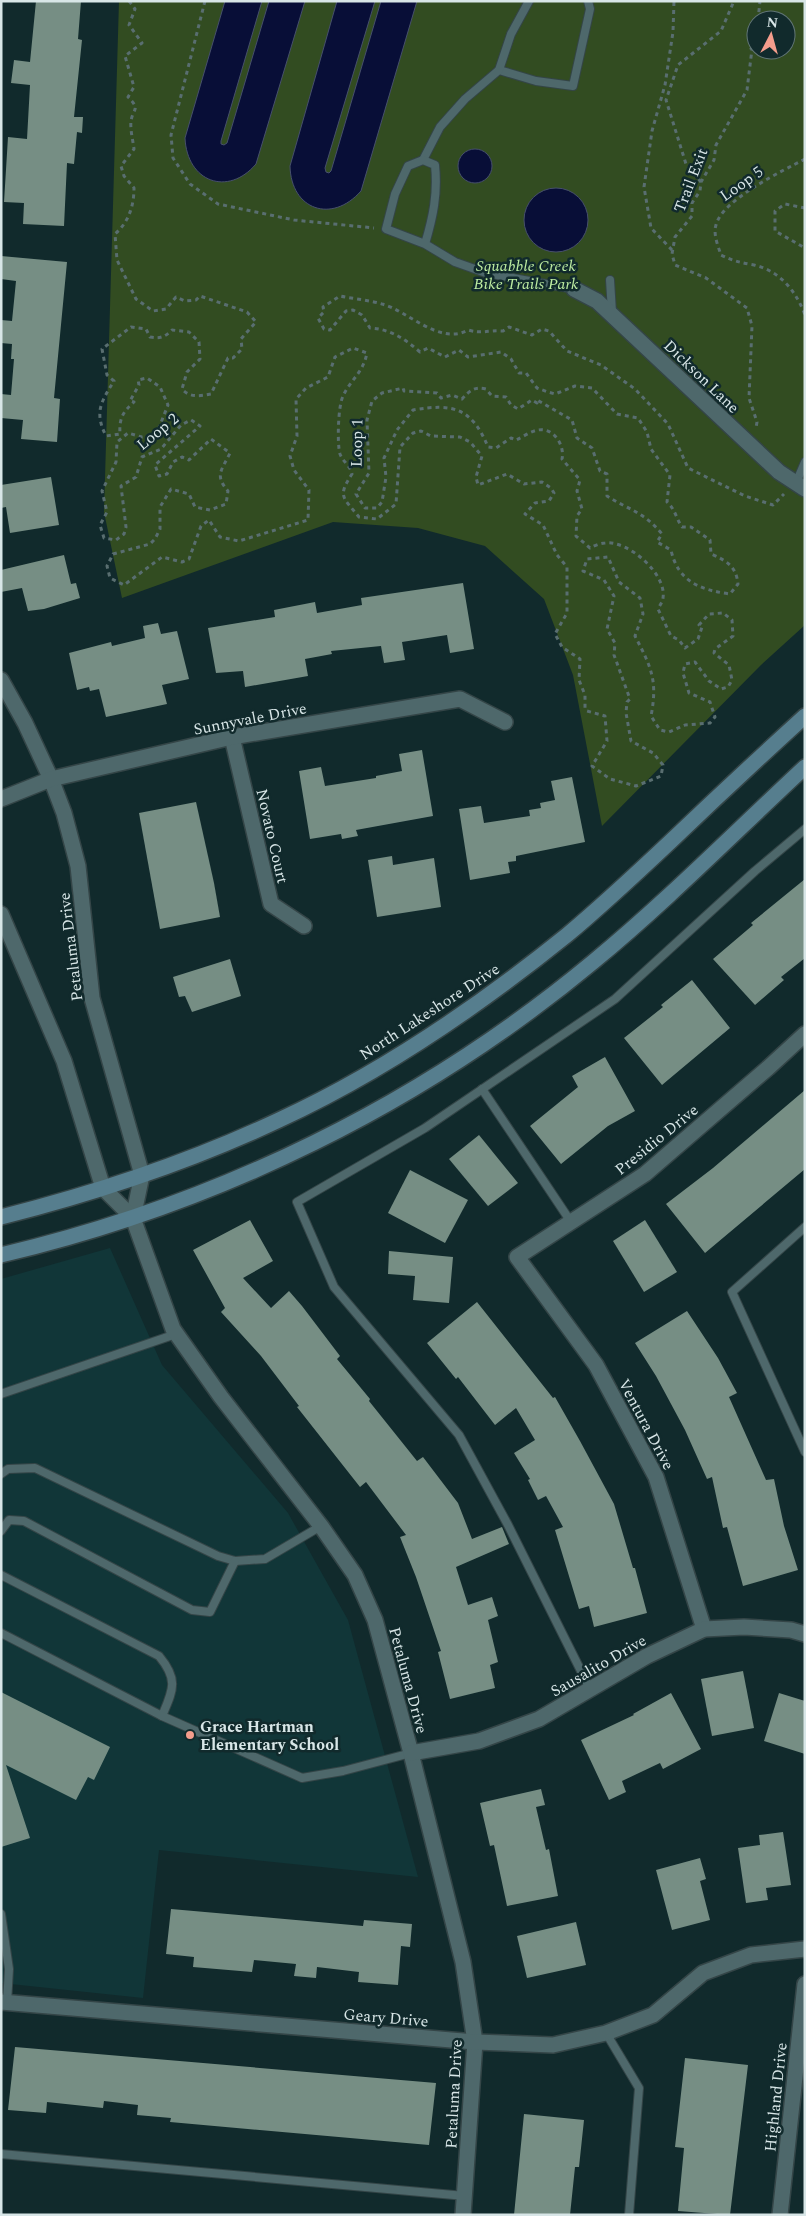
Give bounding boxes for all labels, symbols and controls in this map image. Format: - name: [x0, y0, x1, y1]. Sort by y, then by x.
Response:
- north arrow: [746, 10, 796, 60]
- text: N: [766, 12, 779, 34]
- street label: Trail Exit: [668, 144, 714, 216]
- street label: Loop 5: [715, 160, 768, 208]
- park label: Squabble Creek Bike Trails Park: [474, 254, 579, 296]
- street label: Dickson Lane: [658, 334, 745, 419]
- street label: Loop 2: [131, 407, 184, 456]
- street label: Loop 1: [345, 419, 369, 467]
- street label: Sunnyvale Drive: [192, 696, 309, 742]
- street label: Novato Court: [249, 787, 295, 886]
- street label: Petaluma Drive: [52, 891, 90, 1003]
- street label: North Lakeshore Drive: [355, 957, 504, 1066]
- street label: Presidio Drive: [610, 1098, 704, 1181]
- street label: Ventura Drive: [612, 1375, 680, 1474]
- street label: Petaluma Drive: [382, 1624, 434, 1736]
- street label: Sausalito Drive: [546, 1629, 651, 1703]
- place label: Grace Hartman Elementary School: [200, 1715, 339, 1757]
- marker: Grace Hartman Elementary School: [184, 1729, 196, 1741]
- street label: Geary Drive: [342, 2002, 429, 2034]
- street label: Petaluma Drive: [439, 2039, 469, 2149]
- street label: Highland Drive: [758, 2041, 794, 2153]

